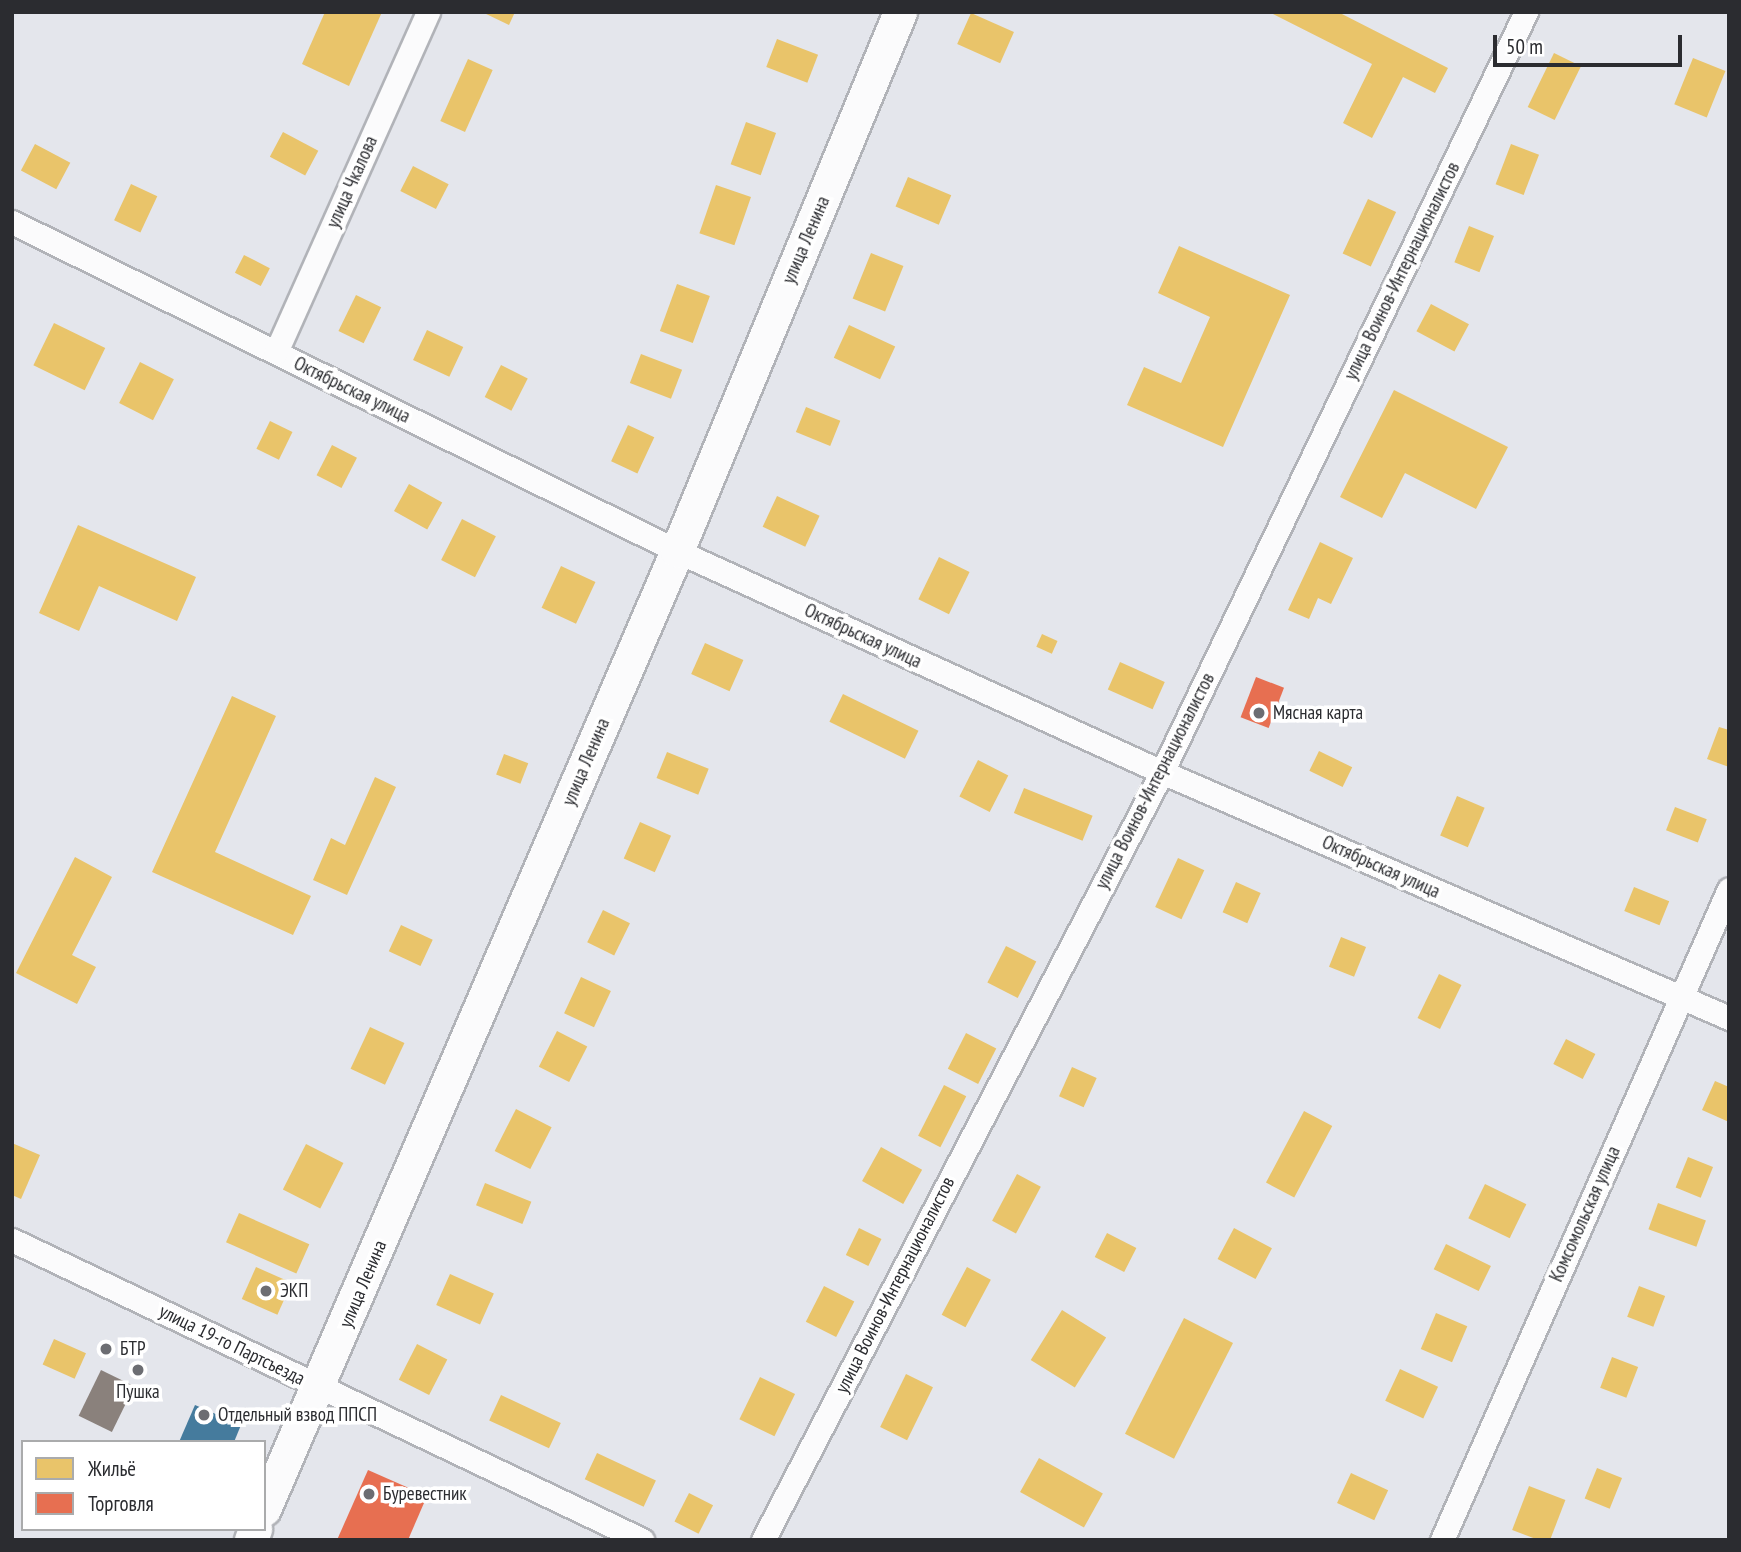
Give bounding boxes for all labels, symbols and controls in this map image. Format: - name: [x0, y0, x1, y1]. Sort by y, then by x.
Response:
- scale bar: [1496, 21, 1685, 65]
- text: 50 m: [1506, 33, 1543, 60]
- street label: улица Чкалова: [322, 132, 382, 232]
- street label: улица Воинов-Интернационалистов: [1339, 158, 1465, 384]
- street label: улица Ленина: [777, 193, 835, 287]
- street label: Октябрьская улица: [290, 352, 414, 428]
- street label: Октябрьская улица: [801, 599, 925, 673]
- street label: улица Воинов-Интернационалистов: [1090, 669, 1220, 893]
- place label: Мясная карта: [1273, 702, 1363, 724]
- marker: Мясная карта: [1251, 705, 1267, 721]
- street label: улица Ленина: [557, 715, 615, 809]
- street label: Октябрьская улица: [1318, 831, 1444, 903]
- street label: Комсомольская улица: [1545, 1143, 1625, 1285]
- street label: улица Воинов-Интернационалистов: [830, 1173, 960, 1397]
- street label: улица Ленина: [334, 1237, 392, 1331]
- place label: ЭКП: [280, 1280, 308, 1302]
- marker: ЭКП: [258, 1283, 274, 1299]
- street label: улица 19-го Партсъезда: [155, 1300, 309, 1390]
- place label: БТР: [120, 1338, 146, 1360]
- marker: БТР: [98, 1341, 114, 1357]
- marker: Пушка: [130, 1362, 146, 1378]
- place label: Пушка: [116, 1381, 160, 1403]
- place label: Отдельный взвод ППСП: [218, 1404, 377, 1426]
- marker: Отдельный взвод ППСП: [196, 1407, 212, 1423]
- legend: [21, 1440, 266, 1531]
- text: Жильё: [88, 1455, 136, 1482]
- place label: Буревестник: [383, 1483, 467, 1505]
- marker: Буревестник: [361, 1486, 377, 1502]
- text: Торговля: [88, 1490, 154, 1517]

